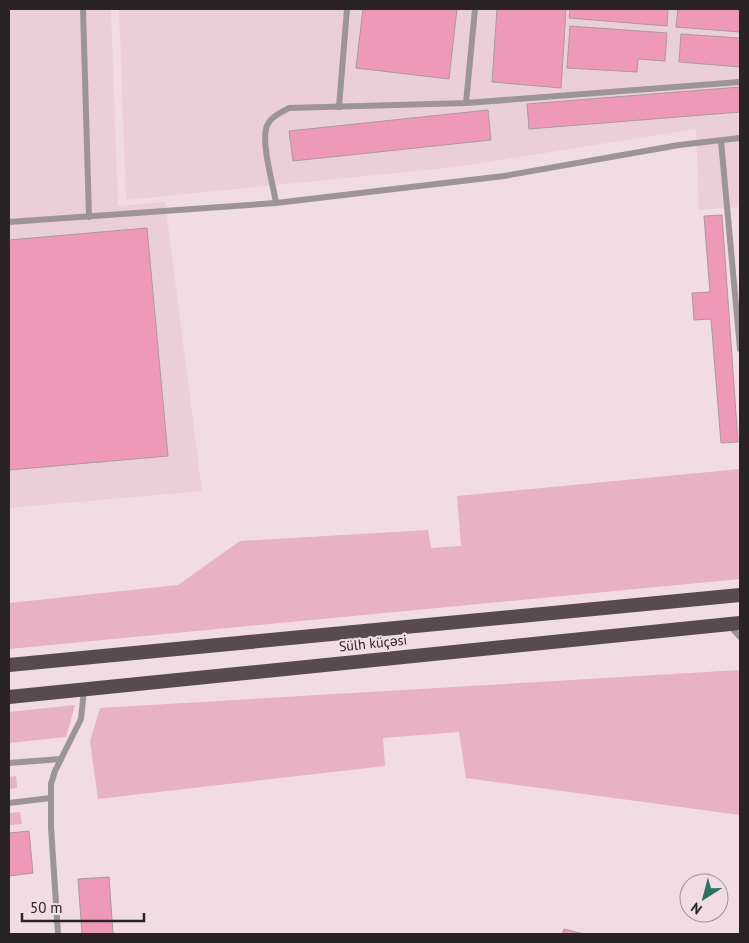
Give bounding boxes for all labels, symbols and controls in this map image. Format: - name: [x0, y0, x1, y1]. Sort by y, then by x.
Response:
- street label: Sülh küçəsi: [338, 630, 408, 656]
- north arrow: [679, 873, 729, 923]
- scale bar: [22, 890, 145, 922]
- text: 50 m: [30, 898, 63, 917]
- text: N: [687, 899, 705, 919]

